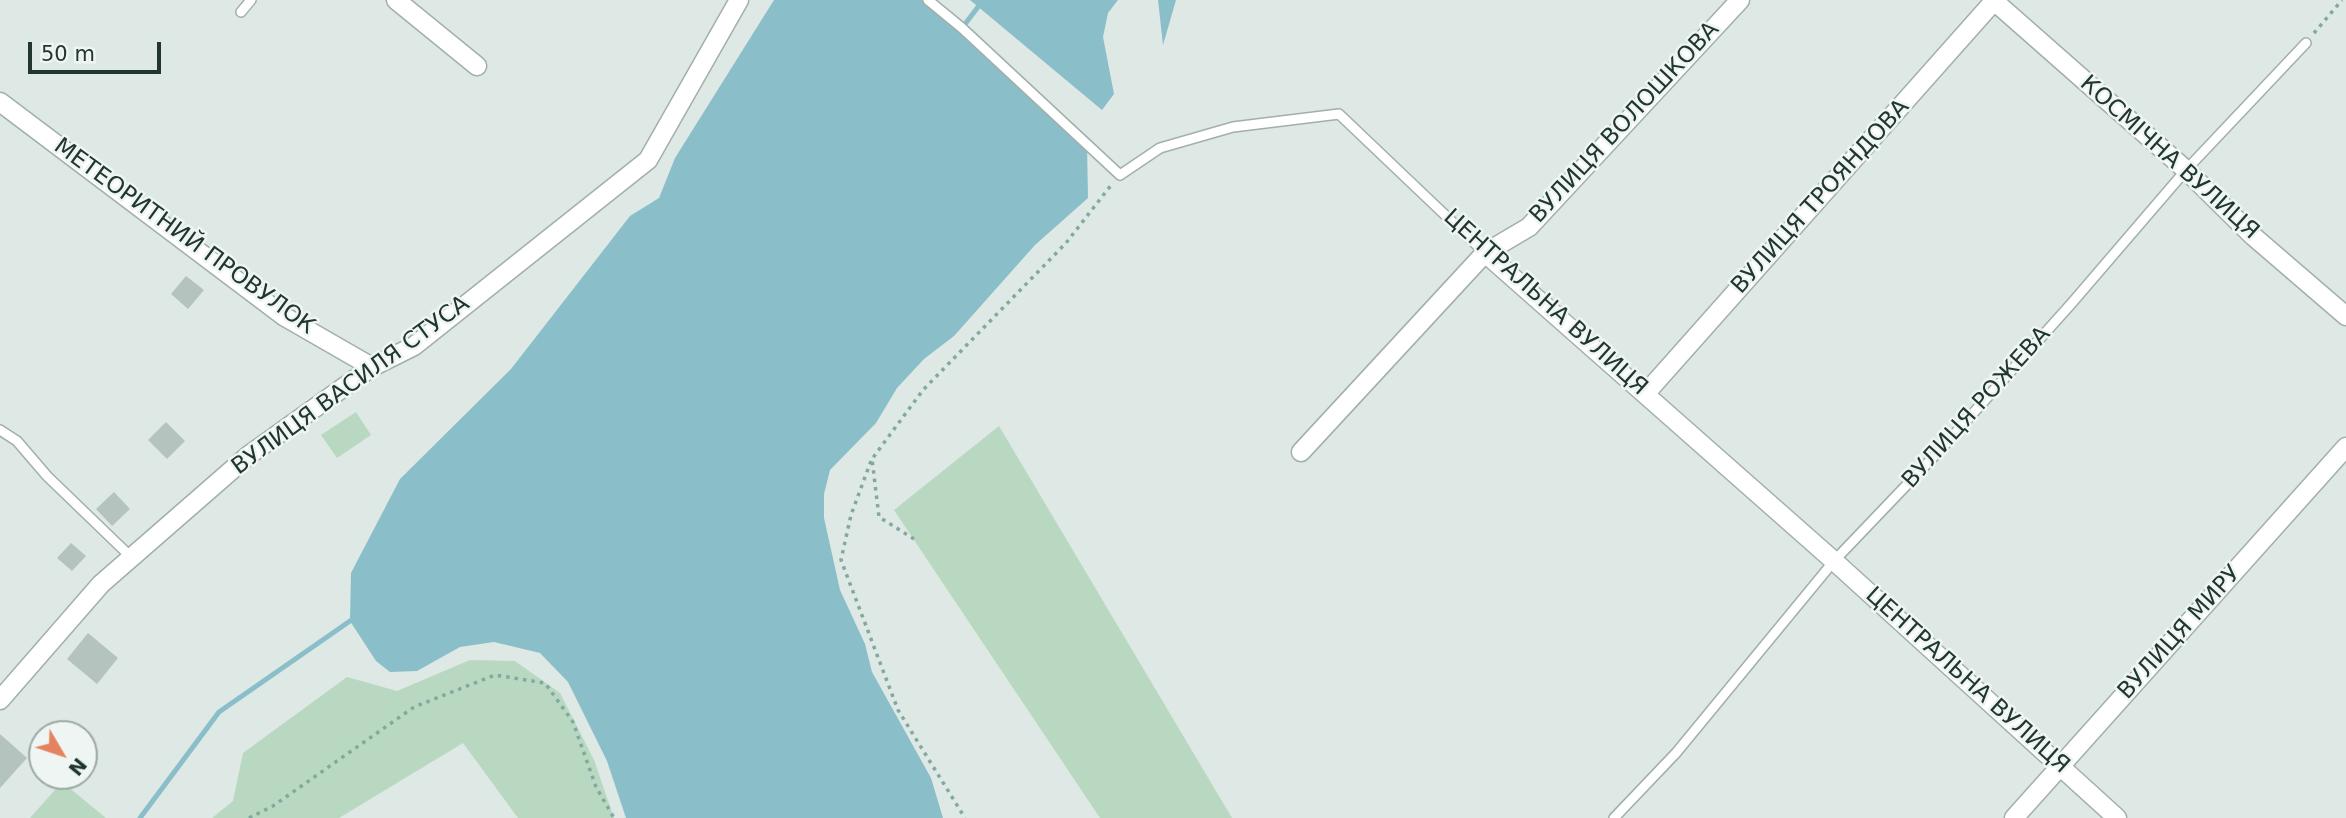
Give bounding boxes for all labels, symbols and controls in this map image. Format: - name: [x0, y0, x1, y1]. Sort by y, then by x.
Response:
- street label: ВУЛИЦЯ ВОЛОШКОВА: [1524, 17, 1726, 229]
- scale bar: [32, 28, 164, 72]
- text: 50 m: [41, 42, 95, 66]
- street label: КОСМІЧНА ВУЛИЦЯ: [2074, 70, 2264, 246]
- street label: ВУЛИЦЯ ТРОЯНДОВА: [1726, 94, 1916, 300]
- street label: МЕТЕОРИТНИЙ ПРОВУЛОК: [48, 133, 320, 341]
- street label: ЦЕНТРАЛЬНА ВУЛИЦЯ: [1437, 204, 1653, 402]
- street label: ВУЛИЦЯ ВАСИЛЯ СТУСА: [227, 291, 475, 481]
- street label: ВУЛИЦЯ РОЖЕВА: [1897, 321, 2057, 495]
- street label: ВУЛИЦЯ МИРУ: [2113, 560, 2247, 706]
- street label: ЦЕНТРАЛЬНА ВУЛИЦЯ: [1859, 582, 2075, 780]
- north arrow: [28, 720, 98, 790]
- text: N: [64, 754, 91, 780]

